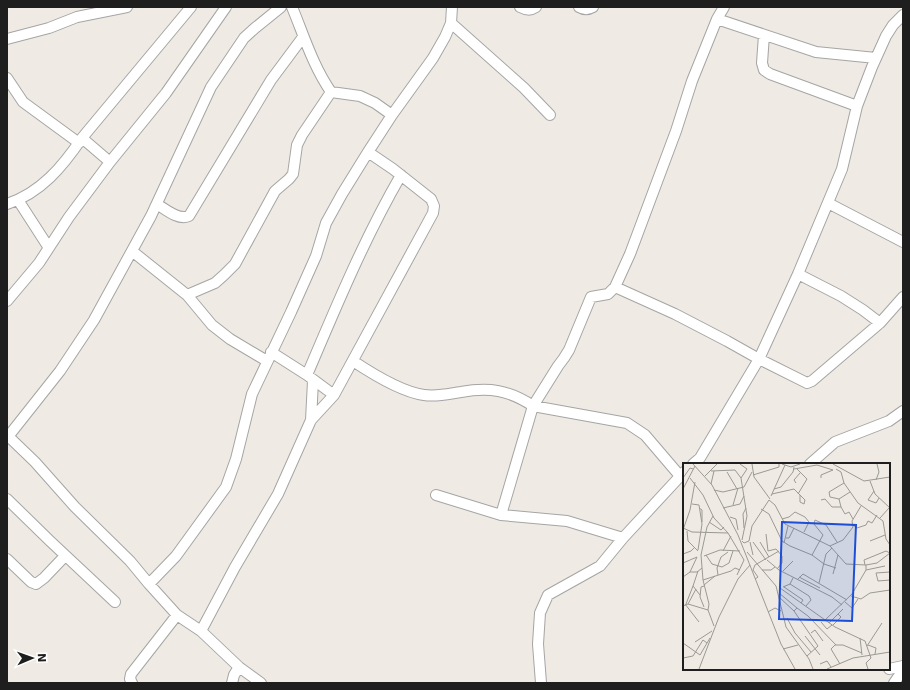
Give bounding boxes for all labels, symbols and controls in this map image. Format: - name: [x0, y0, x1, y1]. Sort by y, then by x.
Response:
- inset map: [683, 463, 890, 670]
- north arrow: [12, 638, 52, 678]
- text: N: [35, 653, 48, 663]

